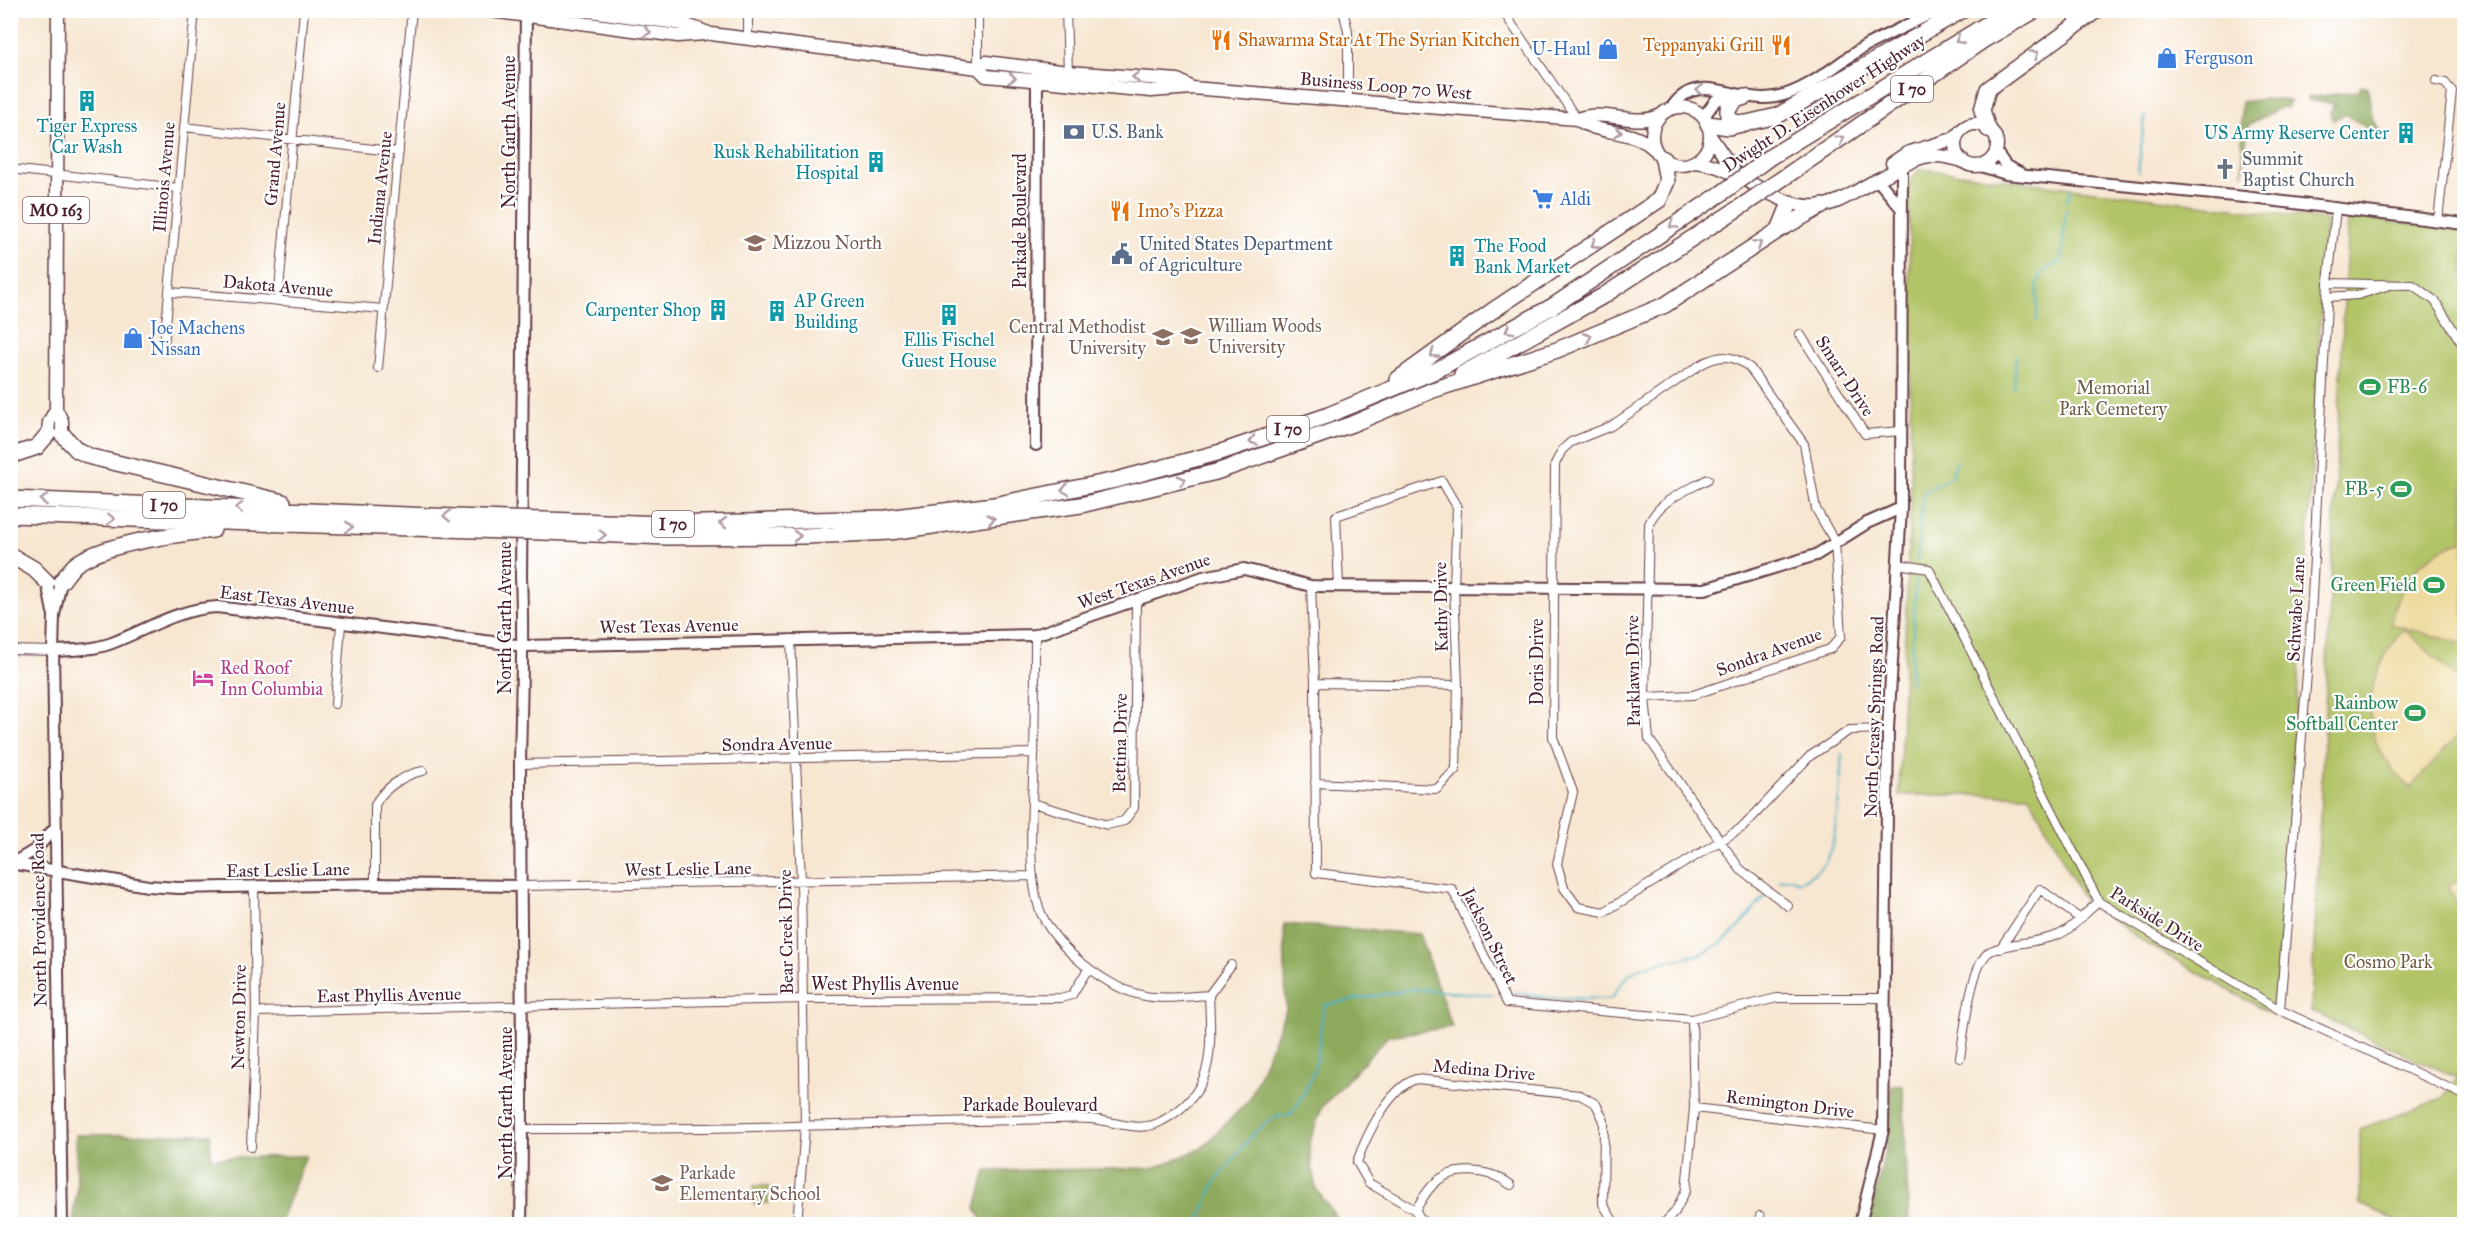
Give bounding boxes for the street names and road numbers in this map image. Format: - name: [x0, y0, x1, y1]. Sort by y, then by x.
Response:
- street label: Dwight D. Eisenhower Highway: [1718, 29, 1931, 178]
- street label: North Garth Avenue: [498, 56, 520, 208]
- street label: Business Loop 70 West: [1299, 68, 1474, 105]
- road number: I 70: [1891, 76, 1933, 102]
- street label: Grand Avenue: [260, 101, 290, 207]
- street label: Illinois Avenue: [148, 121, 180, 233]
- street label: Indiana Avenue: [363, 130, 397, 246]
- street label: Parkade Boulevard: [1009, 153, 1031, 289]
- road number: MO 163: [23, 197, 89, 223]
- street label: Dakota Avenue: [222, 270, 334, 302]
- street label: Smarr Drive: [1811, 331, 1879, 421]
- road number: I 70: [1267, 416, 1309, 442]
- road number: I 70: [143, 492, 185, 518]
- road number: I 70: [652, 511, 694, 537]
- street label: North Garth Avenue: [494, 542, 516, 694]
- street label: West Texas Avenue: [1075, 548, 1213, 614]
- street label: Schwabe Lane: [2282, 556, 2310, 662]
- street label: Kathy Drive: [1429, 562, 1453, 652]
- street label: East Texas Avenue: [218, 581, 356, 619]
- street label: West Texas Avenue: [599, 614, 739, 638]
- street label: Parklawn Drive: [1621, 615, 1645, 727]
- street label: North Creasy Springs Road: [1859, 616, 1890, 818]
- street label: Doris Drive: [1526, 618, 1548, 706]
- street label: Sondra Avenue: [1713, 623, 1825, 681]
- street label: Bettina Drive: [1108, 693, 1132, 793]
- street label: Sondra Avenue: [722, 732, 832, 756]
- street label: North Providence Road: [26, 833, 52, 1007]
- street label: West Leslie Lane: [624, 857, 752, 881]
- street label: East Leslie Lane: [226, 858, 350, 882]
- street label: Bear Creek Drive: [774, 869, 798, 995]
- street label: Jackson Street: [1455, 882, 1523, 989]
- street label: Parkside Drive: [2106, 882, 2208, 956]
- street label: Newton Drive: [227, 964, 251, 1070]
- street label: West Phyllis Avenue: [811, 973, 959, 995]
- street label: East Phyllis Avenue: [316, 983, 462, 1007]
- street label: North Garth Avenue: [495, 1027, 517, 1179]
- street label: Medina Drive: [1432, 1055, 1536, 1085]
- street label: Remington Drive: [1724, 1085, 1855, 1124]
- street label: Parkade Boulevard: [962, 1094, 1098, 1116]

